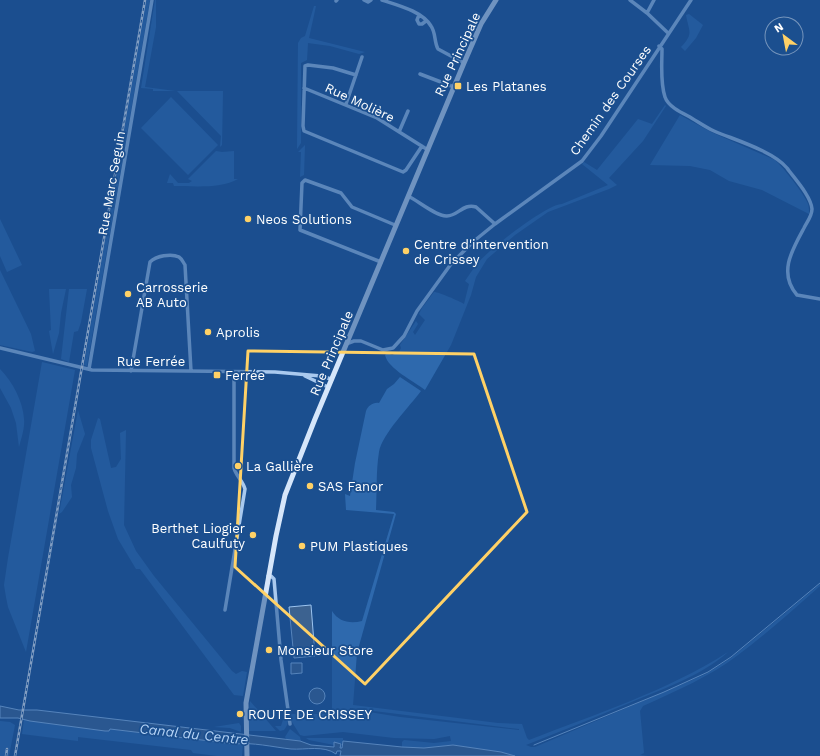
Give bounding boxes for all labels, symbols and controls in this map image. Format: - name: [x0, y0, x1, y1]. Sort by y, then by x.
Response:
- street label: Rue Principale: [431, 10, 483, 99]
- north arrow: [764, 16, 804, 56]
- text: N: [772, 20, 786, 36]
- street label: Chemin des Courses: [567, 42, 654, 158]
- place label: Les Platanes: [466, 79, 547, 94]
- street label: Rue Molière: [323, 80, 397, 125]
- marker: Les Platanes: [453, 81, 463, 91]
- street label: Rue Marc Seguin: [95, 130, 128, 237]
- place label: Neos Solutions: [256, 212, 352, 227]
- marker: Neos Solutions: [243, 214, 253, 224]
- place label: Centre d'intervention de Crissey: [414, 237, 549, 267]
- marker: Centre d'intervention de Crissey: [401, 246, 411, 256]
- place label: Carrosserie AB Auto: [136, 280, 208, 310]
- marker: Carrosserie AB Auto: [123, 289, 133, 299]
- street label: Rue Principale: [307, 308, 356, 398]
- place label: Aprolis: [216, 325, 260, 340]
- marker: Aprolis: [203, 327, 213, 337]
- street label: Rue Ferrée: [117, 354, 185, 369]
- place label: Ferrée: [225, 368, 265, 383]
- marker: Ferrée: [212, 370, 222, 380]
- place label: La Gallière: [246, 459, 314, 474]
- marker: La Gallière: [233, 461, 243, 471]
- place label: SAS Fanor: [318, 479, 383, 494]
- marker: SAS Fanor: [305, 481, 315, 491]
- place label: Berthet Liogier Caulfuty: [151, 521, 245, 551]
- marker: Berthet Liogier Caulfuty: [248, 530, 258, 540]
- place label: PUM Plastiques: [310, 539, 408, 554]
- marker: PUM Plastiques: [297, 541, 307, 551]
- place label: Monsieur Store: [277, 643, 373, 658]
- marker: Monsieur Store: [264, 645, 274, 655]
- place label: ROUTE DE CRISSEY: [248, 707, 373, 722]
- marker: ROUTE DE CRISSEY: [235, 709, 245, 719]
- water label: Canal du Centre: [139, 720, 249, 748]

